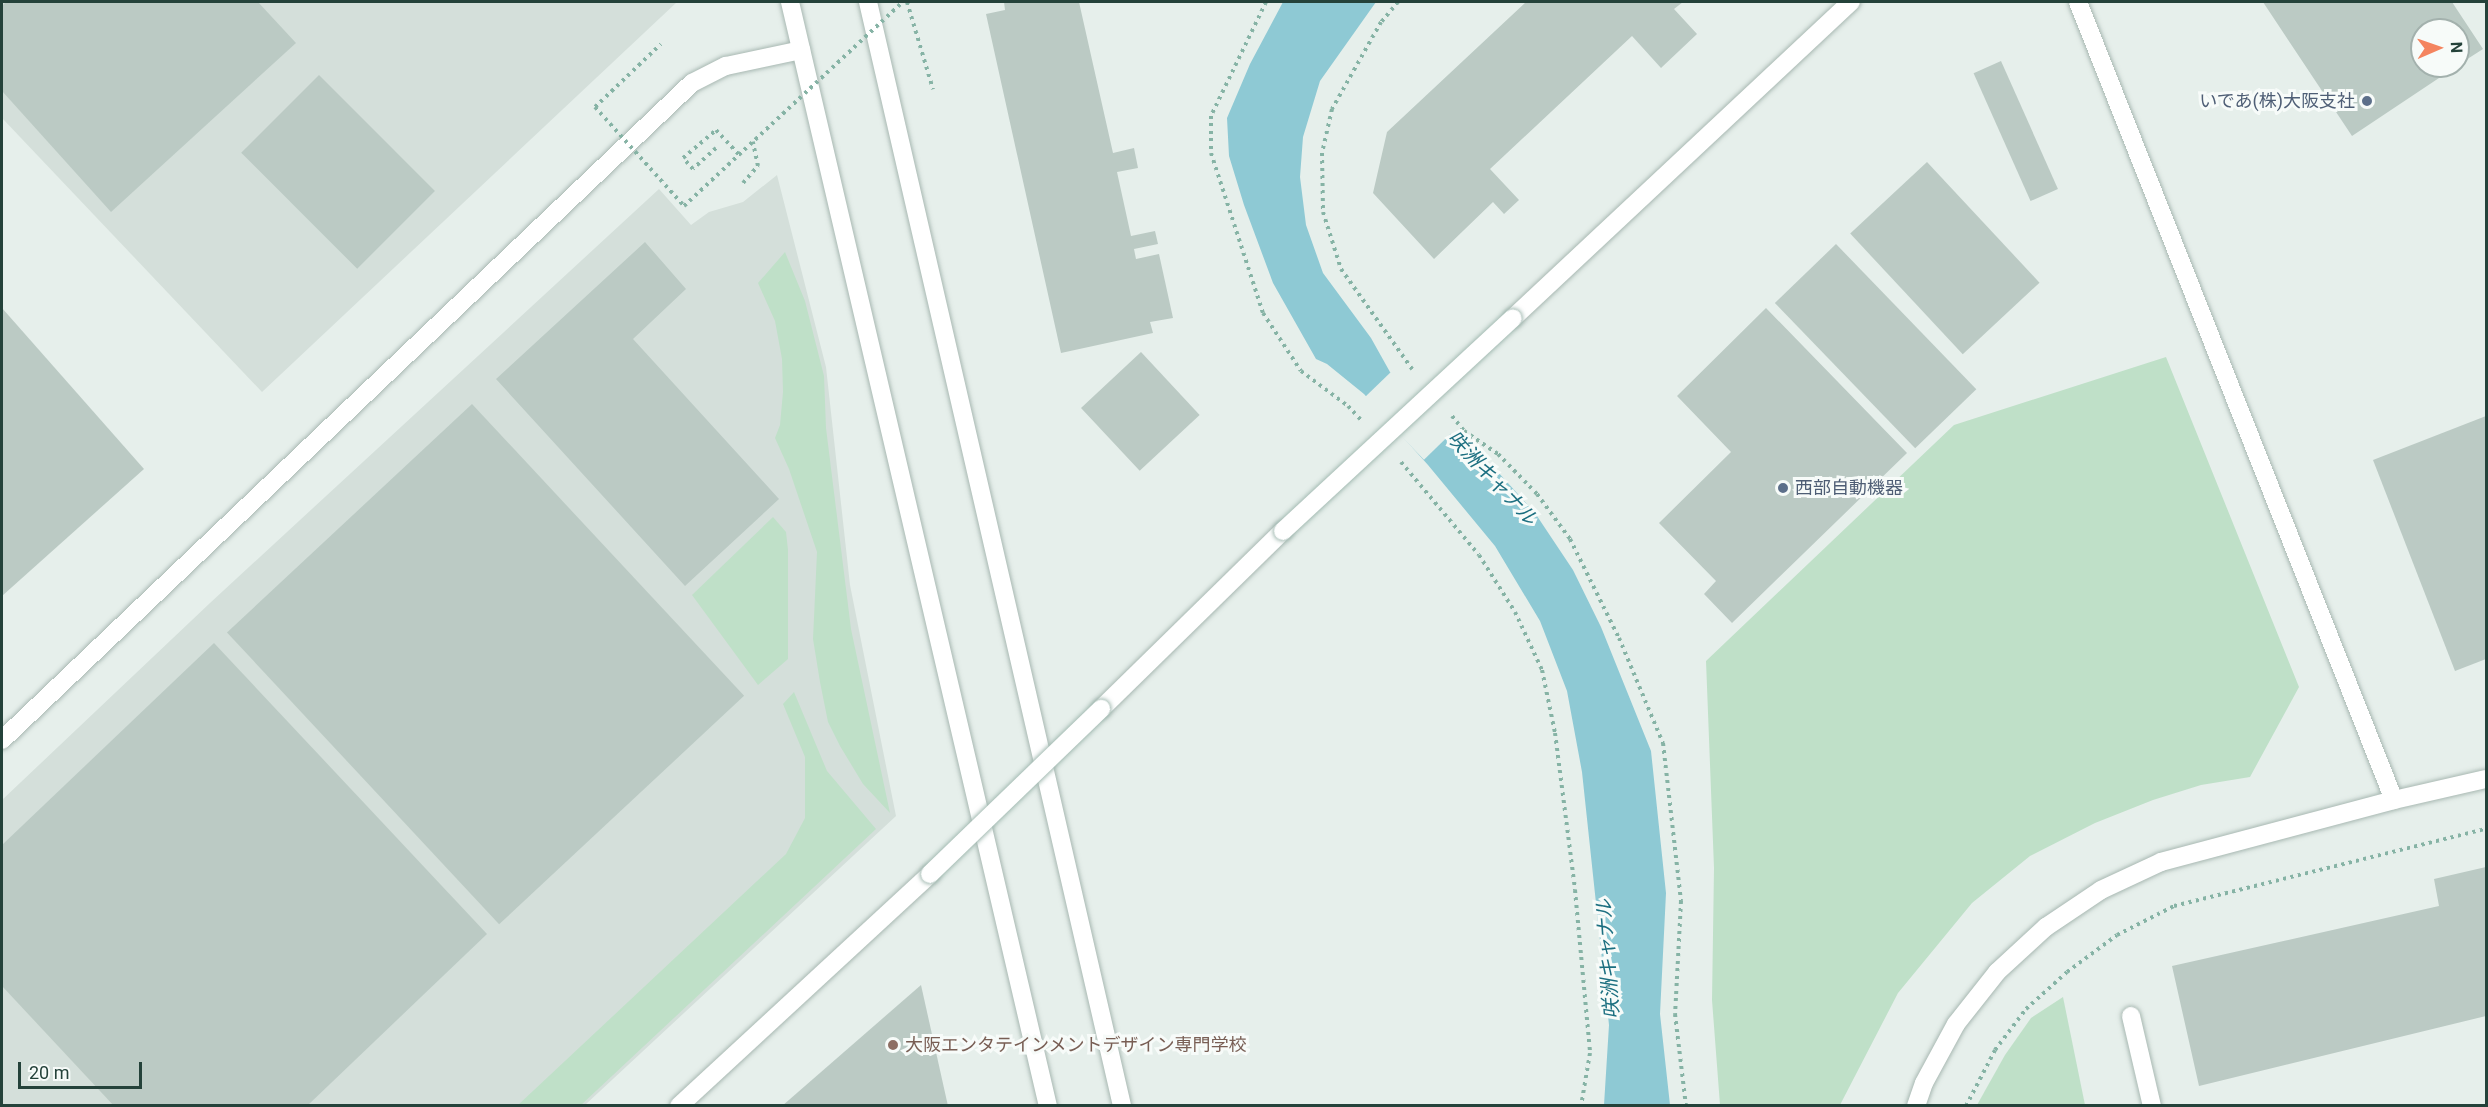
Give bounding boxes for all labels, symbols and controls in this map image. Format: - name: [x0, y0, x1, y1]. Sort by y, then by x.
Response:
- north arrow: [2410, 18, 2470, 78]
- text: N: [2447, 41, 2466, 53]
- place label: いであ(株)大阪支社: [2199, 90, 2355, 112]
- marker: いであ(株)大阪支社: [2360, 94, 2374, 108]
- water label: 咲洲キャナル: [1442, 426, 1542, 530]
- place label: 西部自動機器: [1795, 477, 1903, 499]
- marker: 西部自動機器: [1776, 481, 1790, 495]
- water label: 咲洲キャナル: [1592, 898, 1624, 1020]
- place label: 大阪エンタテインメントデザイン専門学校: [905, 1034, 1247, 1056]
- marker: 大阪エンタテインメントデザイン専門学校: [886, 1038, 900, 1052]
- scale bar: [21, 1050, 146, 1088]
- text: 20 m: [29, 1062, 69, 1083]

